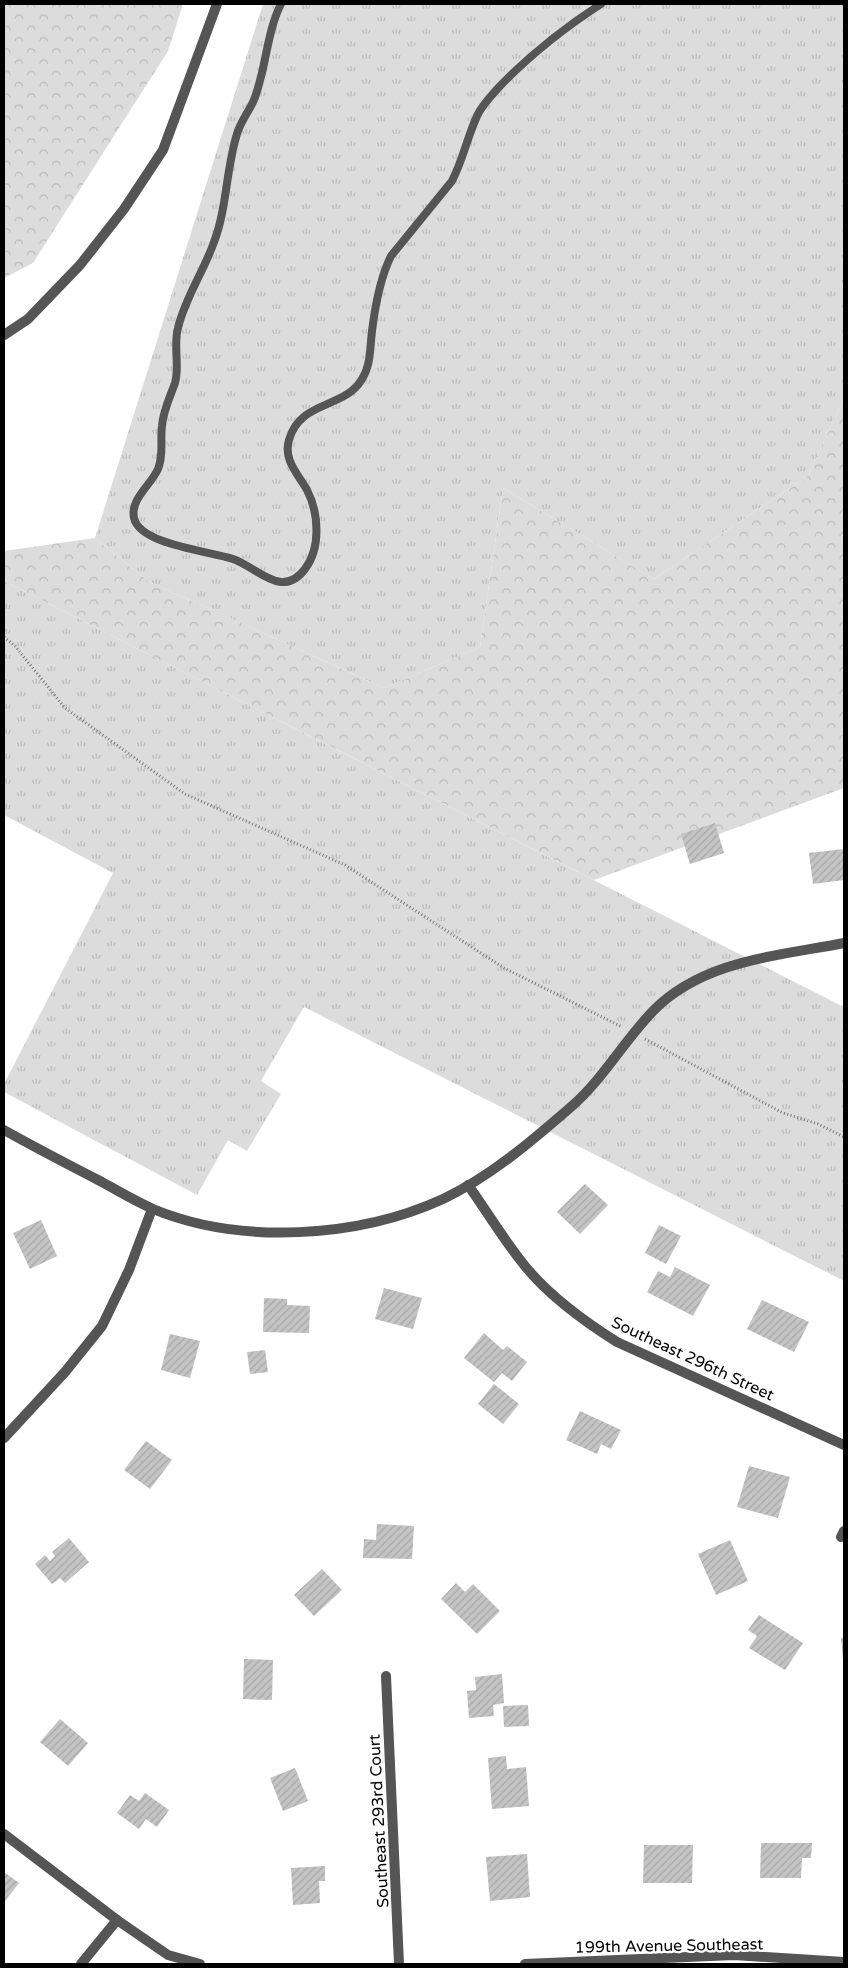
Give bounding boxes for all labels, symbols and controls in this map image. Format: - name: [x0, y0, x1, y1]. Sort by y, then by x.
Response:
- street label: Southeast 296th Street: [608, 1312, 777, 1405]
- street label: Southeast 293rd Court: [364, 1734, 394, 1908]
- street label: 199th Avenue Southeast: [575, 1934, 763, 1958]

